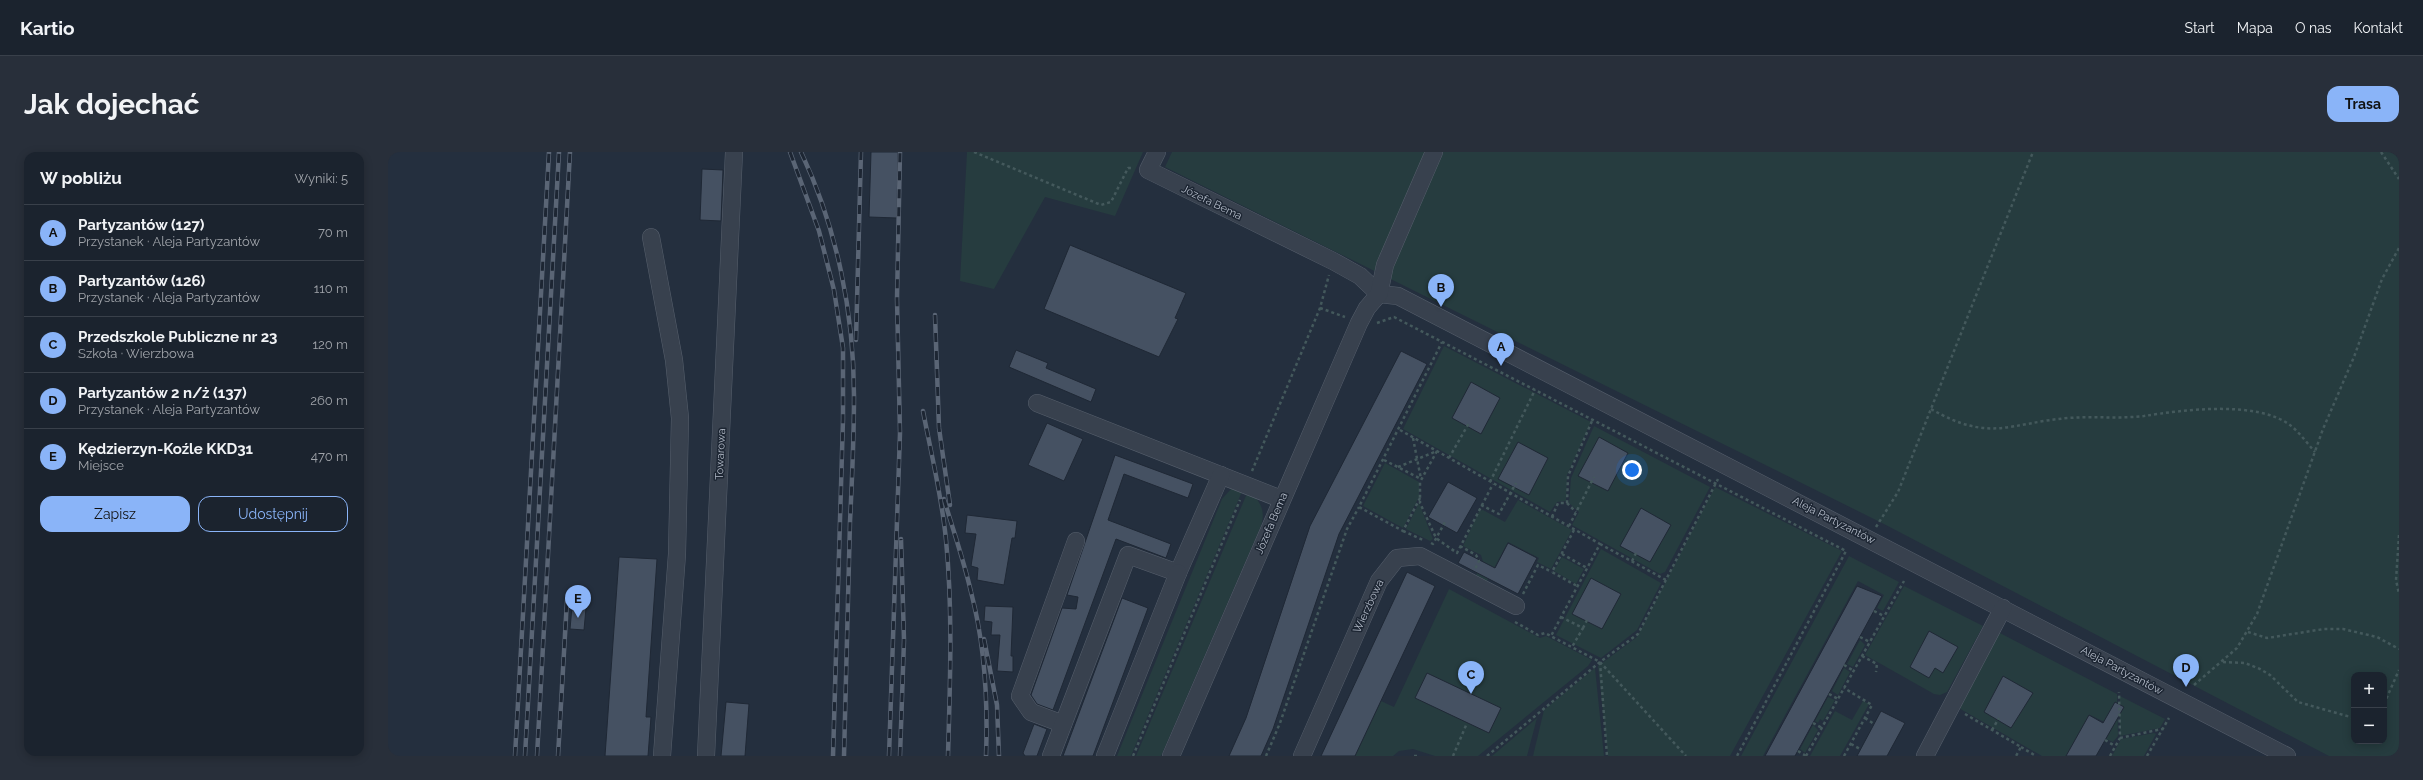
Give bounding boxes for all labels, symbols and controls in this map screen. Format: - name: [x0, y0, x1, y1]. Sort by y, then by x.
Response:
- text: Kartio: [20, 17, 75, 39]
- text: Start: [2185, 20, 2215, 36]
- text: Mapa: [2237, 20, 2273, 36]
- text: O nas: [2295, 20, 2332, 36]
- text: Kontakt: [2354, 20, 2403, 36]
- button: Trasa: [2327, 86, 2399, 122]
- text: Jak dojechać: [24, 88, 200, 121]
- text: W pobliżu: [40, 168, 122, 188]
- text: Wyniki: 5: [295, 171, 348, 186]
- street label: Józefa Bema: [1179, 182, 1244, 223]
- text: Partyzantów (127): [78, 216, 204, 234]
- text: A: [49, 225, 57, 240]
- text: 70 m: [318, 225, 348, 240]
- text: Przystanek · Aleja Partyzantów: [78, 234, 260, 249]
- text: Partyzantów (126): [78, 272, 205, 290]
- pin: B: [1428, 274, 1454, 307]
- text: B: [49, 281, 57, 296]
- text: 110 m: [314, 281, 348, 296]
- text: Przystanek · Aleja Partyzantów: [78, 290, 260, 305]
- text: Przedszkole Publiczne nr 23: [78, 328, 277, 346]
- pin: A: [1488, 333, 1514, 366]
- text: C: [49, 337, 57, 352]
- text: 120 m: [312, 337, 348, 352]
- text: Szkoła · Wierzbowa: [78, 346, 194, 361]
- text: Partyzantów 2 n/ż (137): [78, 384, 247, 402]
- text: D: [48, 393, 58, 408]
- text: 260 m: [310, 393, 348, 408]
- text: Przystanek · Aleja Partyzantów: [78, 402, 260, 417]
- street label: Towarowa: [713, 428, 728, 480]
- text: Kędzierzyn-Koźle KKD31: [78, 440, 253, 458]
- text: E: [49, 449, 57, 464]
- text: 470 m: [311, 449, 348, 464]
- text: Miejsce: [78, 458, 124, 473]
- your location: [1622, 460, 1642, 480]
- street label: Józefa Bema: [1253, 490, 1290, 556]
- street label: Aleja Partyzantów: [1790, 494, 1877, 547]
- button: Zapisz: [40, 496, 190, 532]
- button: Udostępnij: [198, 496, 348, 532]
- street label: Wierzbowa: [1350, 577, 1387, 635]
- pin: E: [565, 585, 591, 618]
- street label: Aleja Partyzantów: [2078, 643, 2165, 698]
- pin: D: [2173, 654, 2199, 687]
- pin: C: [1458, 661, 1484, 694]
- map controls: [2351, 672, 2387, 744]
- button: +: [2351, 672, 2387, 708]
- button: −: [2351, 708, 2387, 744]

